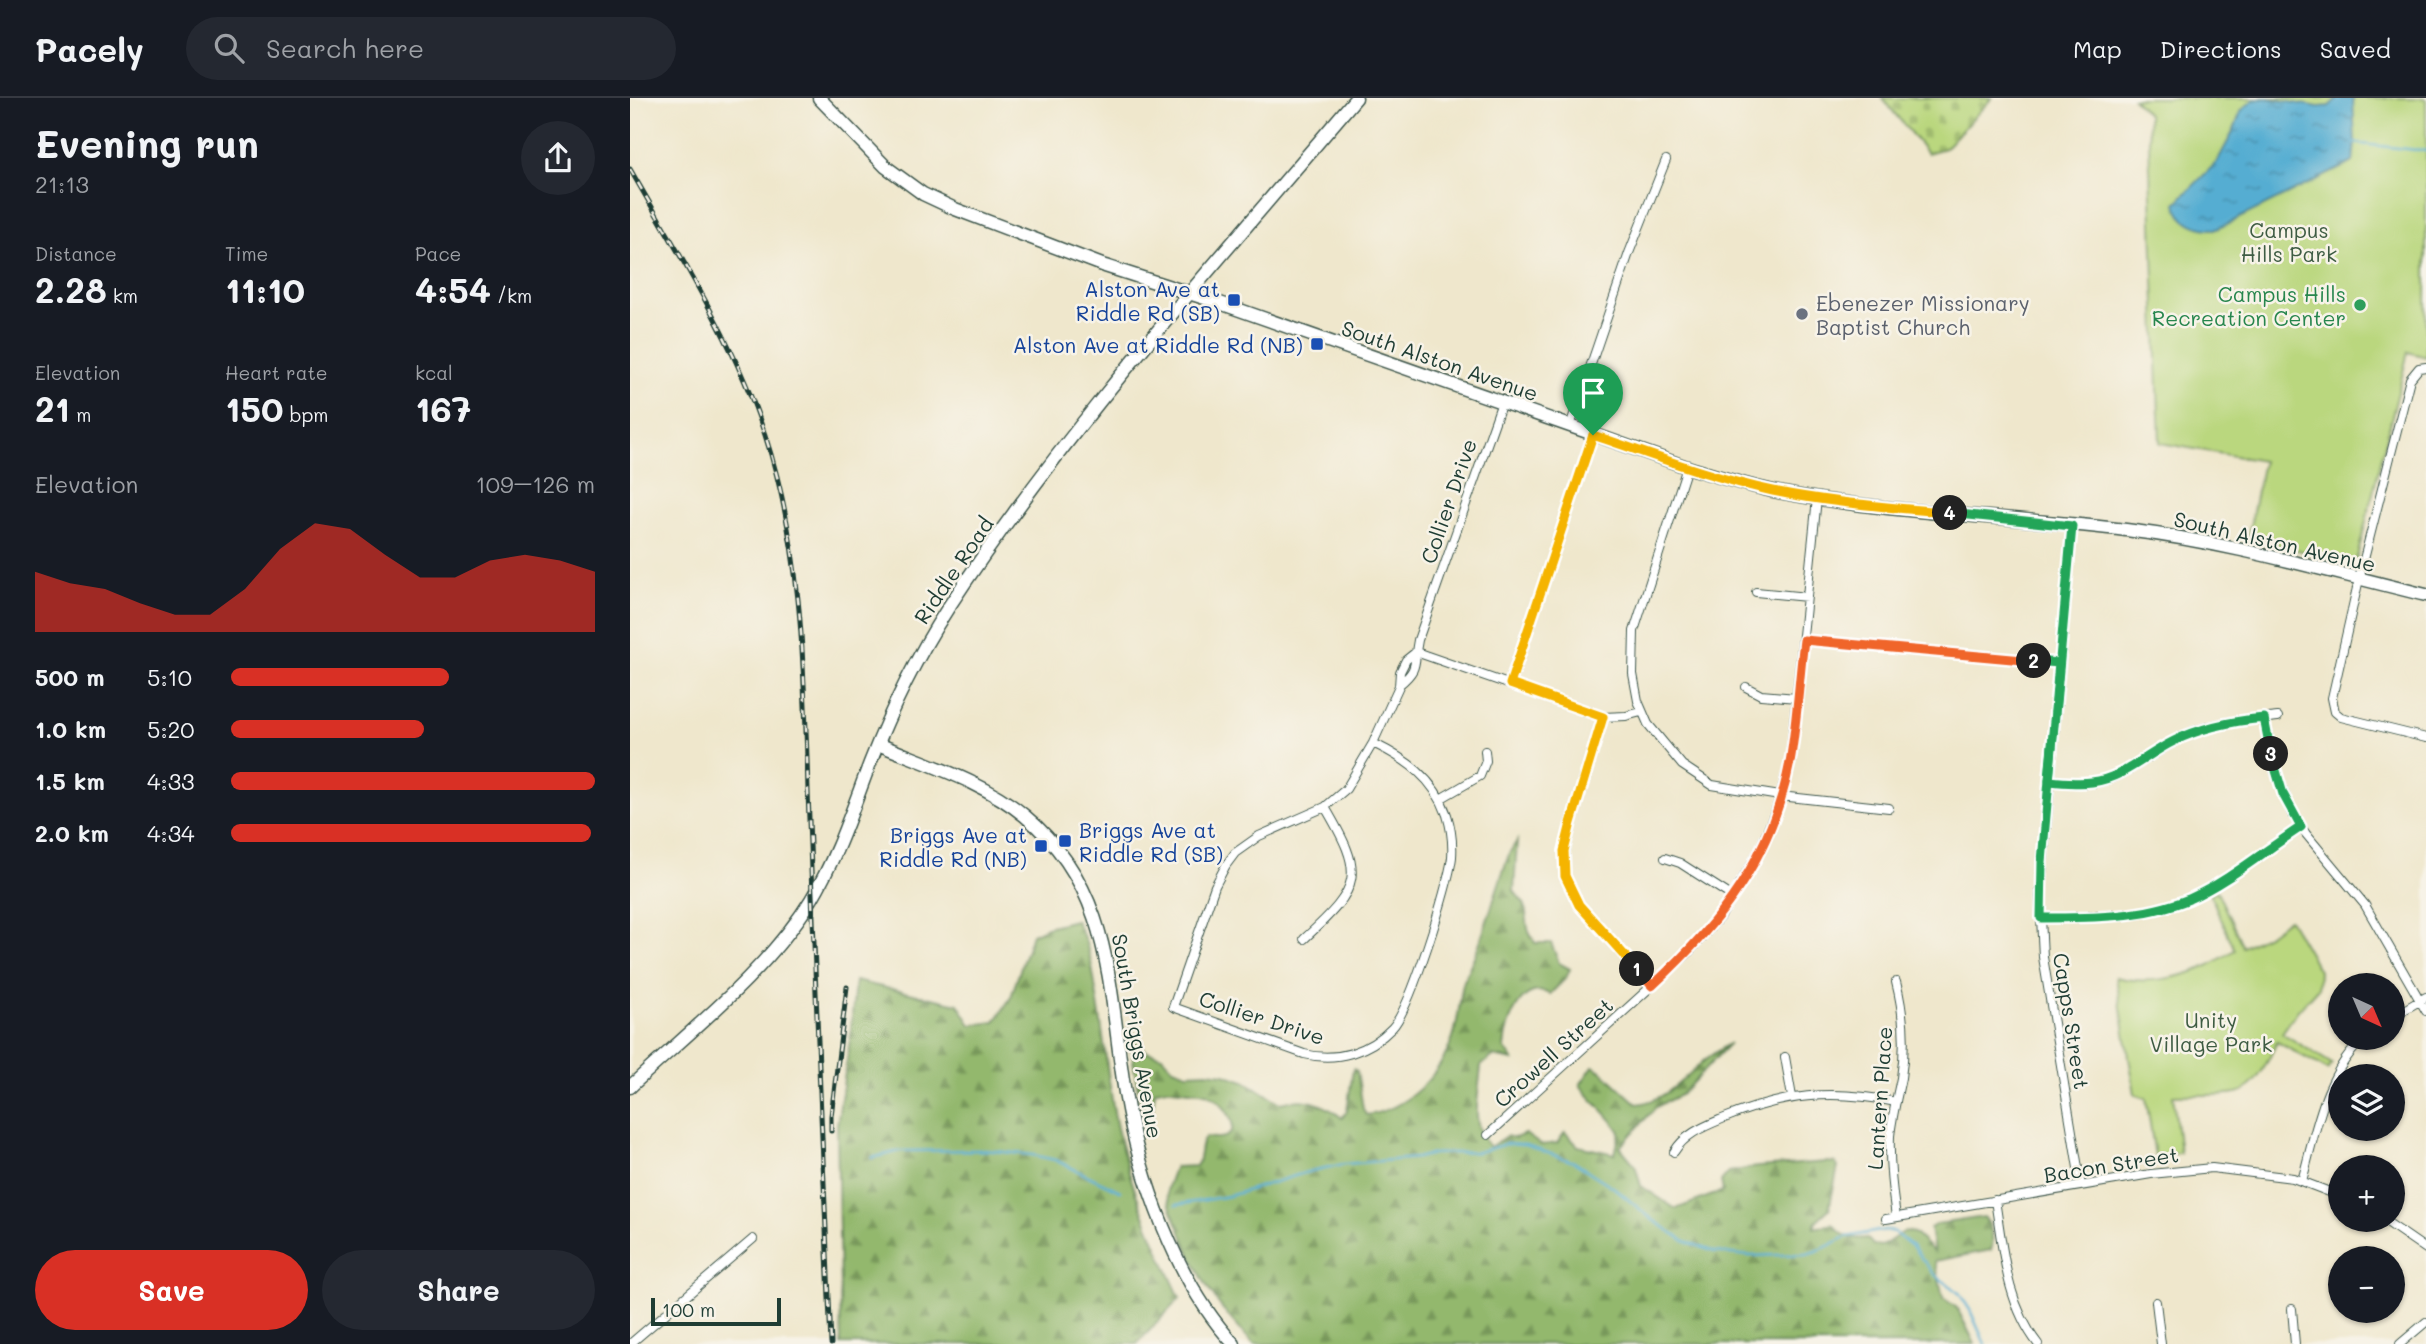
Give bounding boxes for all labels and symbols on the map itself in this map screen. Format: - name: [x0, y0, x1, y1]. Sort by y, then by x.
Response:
- park label: Campus Hills Park: [2241, 216, 2337, 267]
- place label: Alston Ave at Riddle Rd (SB): [1076, 275, 1220, 326]
- place label: Campus Hills Recreation Center: [2152, 280, 2346, 331]
- place label: Ebenezer Missionary Baptist Church: [1816, 289, 2030, 340]
- marker: Alston Ave at Riddle Rd (SB): [1226, 292, 1242, 308]
- marker: Campus Hills Recreation Center: [2352, 297, 2368, 313]
- marker: Ebenezer Missionary Baptist Church: [1794, 306, 1810, 322]
- street label: South Alston Avenue: [1338, 314, 1542, 406]
- place label: Alston Ave at Riddle Rd (NB): [1013, 331, 1303, 358]
- marker: Alston Ave at Riddle Rd (NB): [1309, 336, 1325, 352]
- pin: [1563, 363, 1623, 435]
- street label: Collier Drive: [1414, 435, 1482, 567]
- pin: 4: [1932, 496, 1968, 530]
- street label: South Alston Avenue: [2171, 505, 2379, 577]
- street label: Riddle Road: [907, 511, 999, 629]
- pin: 2: [2016, 644, 2052, 678]
- pin: 3: [2254, 736, 2288, 772]
- place label: Briggs Ave at Riddle Rd (SB): [1079, 816, 1223, 867]
- place label: Briggs Ave at Riddle Rd (NB): [879, 821, 1027, 872]
- marker: Briggs Ave at Riddle Rd (SB): [1057, 833, 1073, 849]
- marker: Briggs Ave at Riddle Rd (NB): [1033, 838, 1049, 854]
- street label: South Briggs Avenue: [1107, 931, 1169, 1141]
- street label: Capps Street: [2048, 951, 2096, 1091]
- pin: 1: [1620, 952, 1654, 986]
- north arrow: [2328, 973, 2404, 1050]
- street label: Collier Drive: [1196, 984, 1328, 1050]
- street label: Crowell Street: [1488, 991, 1618, 1113]
- park label: Unity Village Park: [2149, 1006, 2273, 1057]
- street label: Lantern Place: [1861, 1026, 1897, 1170]
- street label: Bacon Street: [2042, 1140, 2180, 1188]
- scale bar: [651, 1295, 780, 1327]

